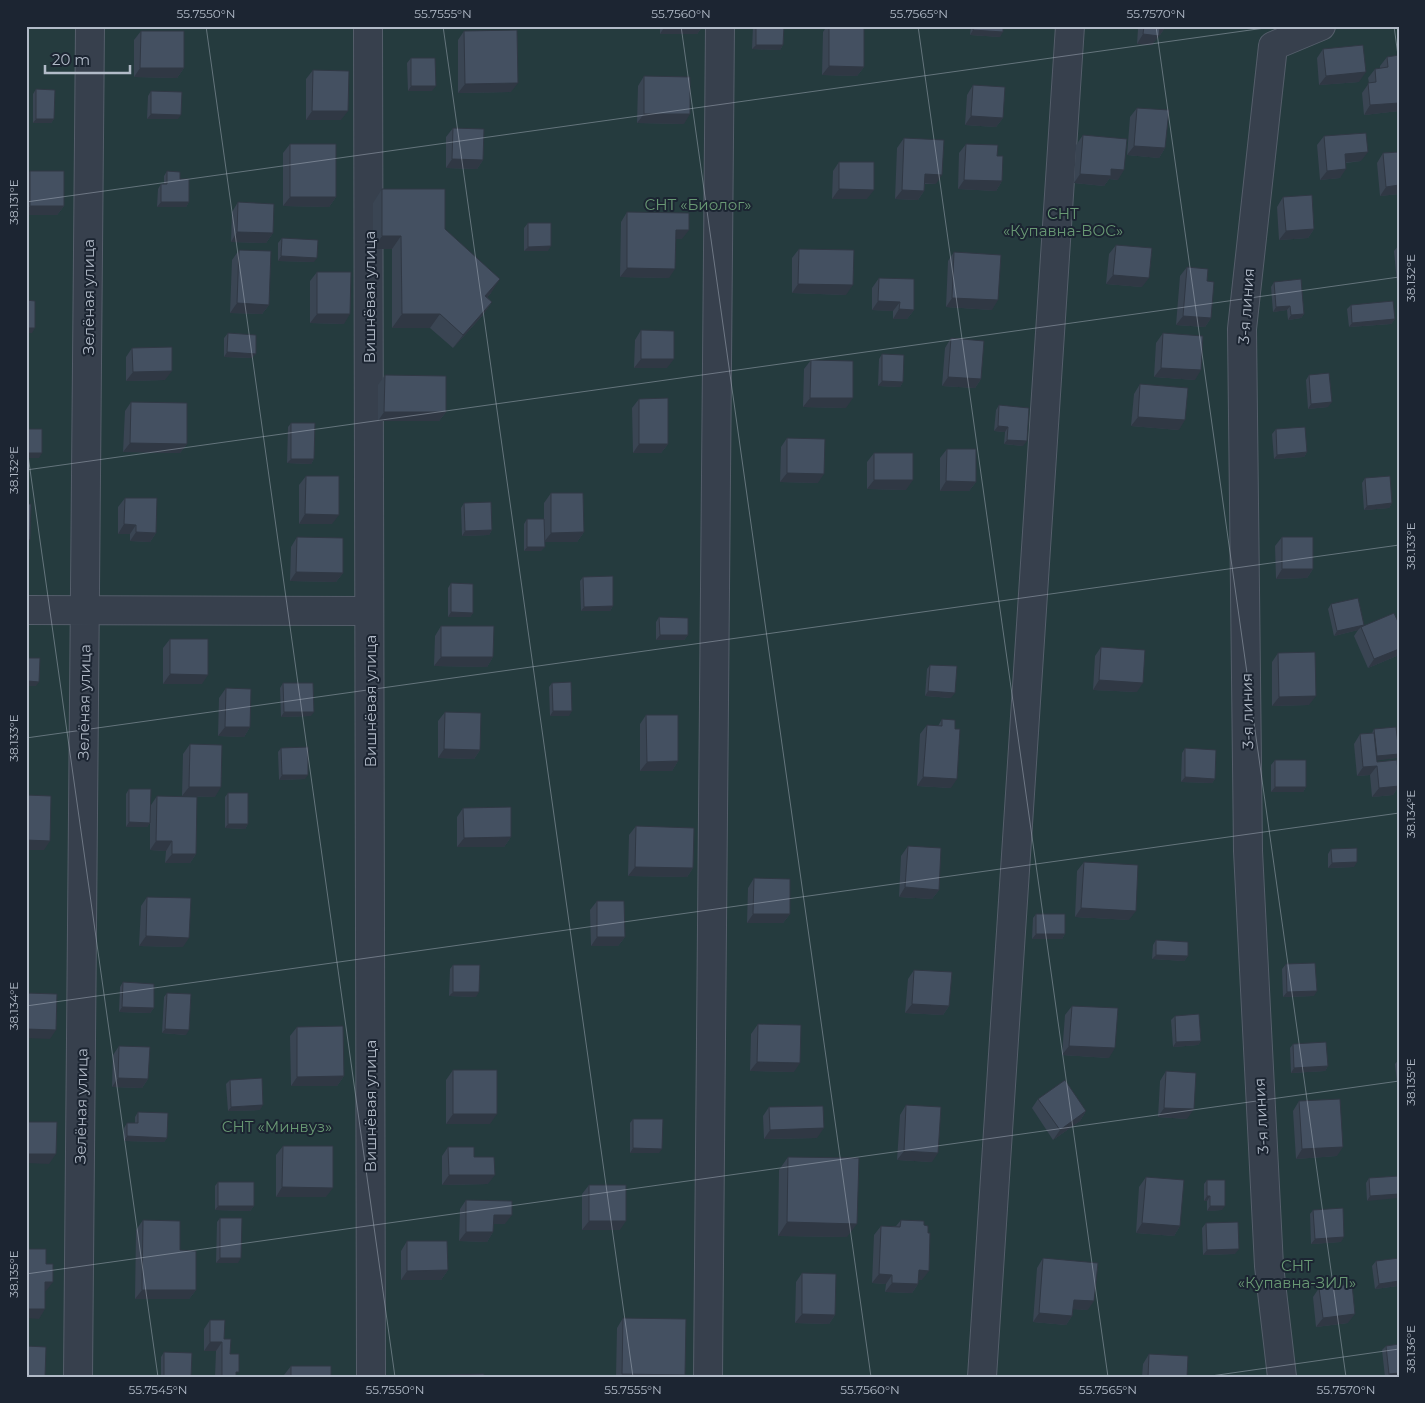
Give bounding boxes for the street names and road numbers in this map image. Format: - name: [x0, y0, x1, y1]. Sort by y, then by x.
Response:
- street label: Вишнёвая улица: [360, 231, 379, 363]
- street label: Зелёная улица: [79, 239, 98, 355]
- street label: 3-я линия: [1234, 267, 1258, 345]
- street label: Вишнёвая улица: [361, 635, 380, 767]
- street label: Зелёная улица: [73, 644, 95, 760]
- street label: 3-я линия: [1237, 673, 1257, 749]
- street label: Вишнёвая улица: [361, 1040, 380, 1172]
- street label: Зелёная улица: [70, 1048, 92, 1164]
- street label: 3-я линия: [1250, 1077, 1272, 1155]

